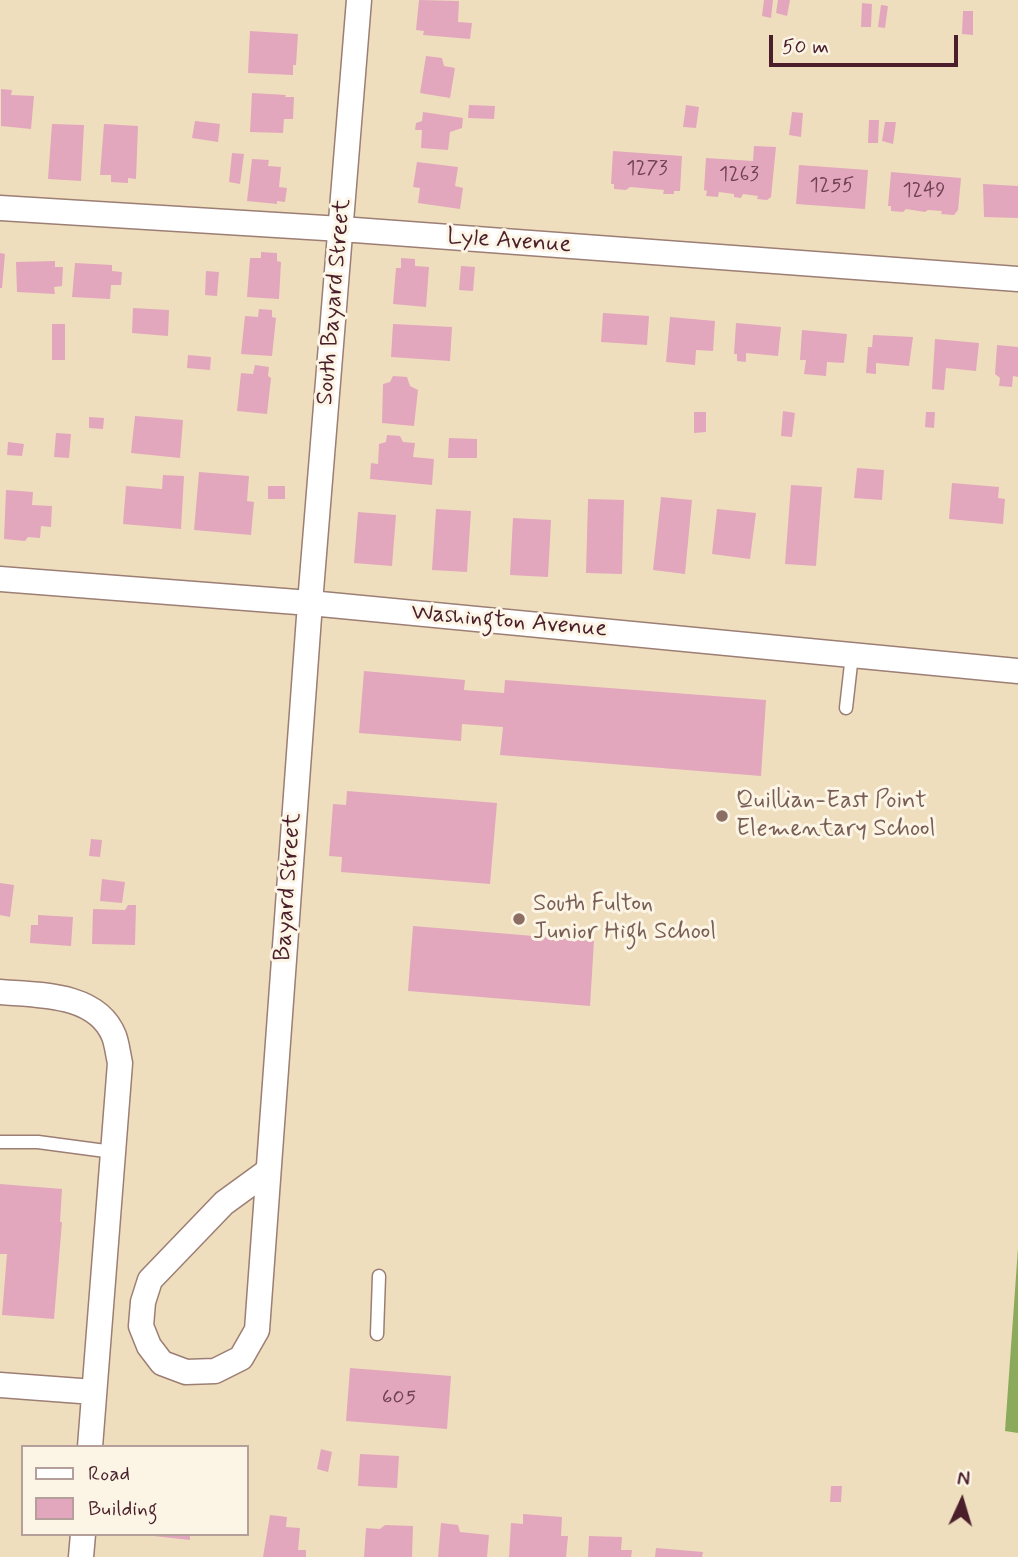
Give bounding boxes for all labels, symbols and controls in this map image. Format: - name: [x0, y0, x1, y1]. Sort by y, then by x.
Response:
- scale bar: [773, 21, 962, 65]
- text: 50 m: [782, 33, 829, 61]
- house number: 1273: [626, 157, 668, 183]
- house number: 1263: [719, 163, 759, 189]
- house number: 1255: [810, 174, 854, 200]
- house number: 1249: [902, 179, 946, 205]
- street label: South Bayard Street: [312, 198, 358, 406]
- street label: Lyle Avenue: [446, 223, 572, 261]
- street label: Washington Avenue: [410, 599, 608, 645]
- place label: Quillian-East Point Elementary School: [736, 788, 935, 844]
- marker: Quillian-East Point Elementary School: [714, 808, 730, 824]
- street label: Bayard Street: [269, 812, 309, 962]
- place label: South Fulton Junior High School: [533, 891, 716, 947]
- marker: South Fulton Junior High School: [511, 911, 527, 927]
- house number: 605: [382, 1386, 416, 1412]
- legend: [21, 1445, 248, 1536]
- text: Road: [88, 1460, 130, 1488]
- north arrow: [927, 1466, 997, 1536]
- text: N: [956, 1467, 971, 1492]
- text: Building: [88, 1495, 158, 1523]

